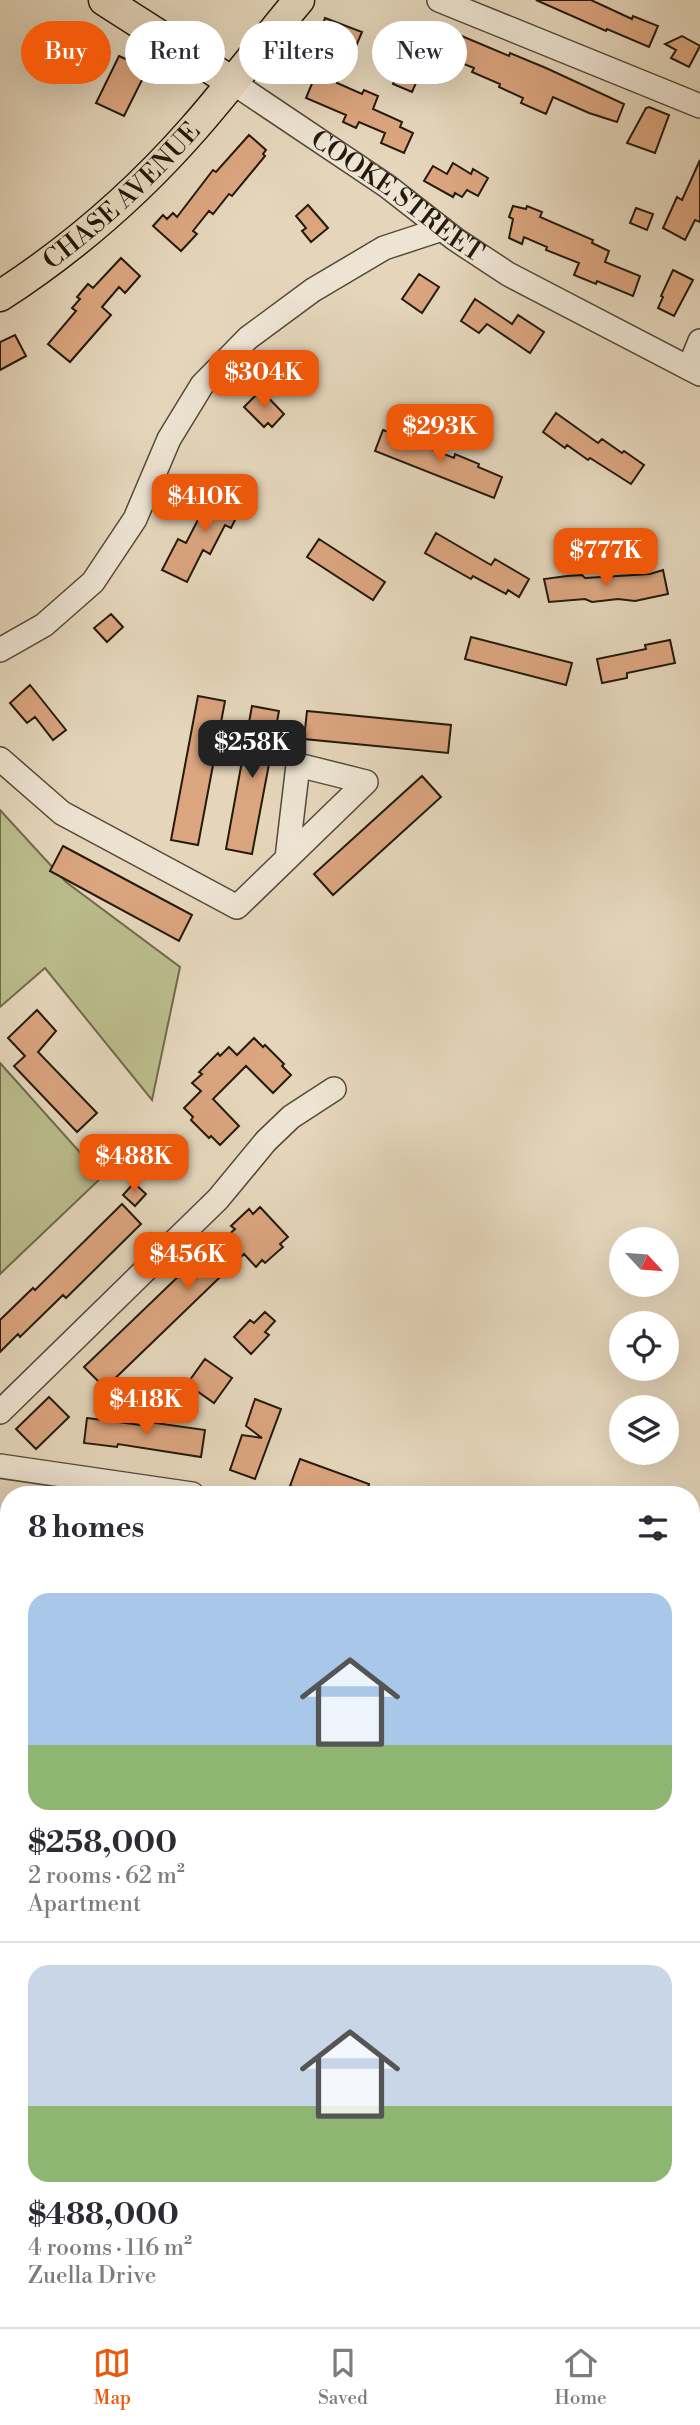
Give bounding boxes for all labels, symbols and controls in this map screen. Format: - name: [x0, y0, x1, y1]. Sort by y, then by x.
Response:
- chip: Buy: [21, 21, 111, 84]
- chip: Rent: [125, 21, 225, 84]
- chip: Filters: [239, 21, 358, 84]
- chip: New: [372, 21, 467, 84]
- street label: CHASE AVENUE: [37, 116, 207, 277]
- street label: COOKE STREET: [305, 123, 490, 269]
- pin: $304K: [215, 350, 313, 410]
- text: $304K: [225, 359, 303, 387]
- pin: $293K: [391, 405, 489, 464]
- text: $293K: [402, 413, 478, 441]
- pin: $410K: [156, 475, 254, 534]
- text: $410K: [168, 483, 242, 511]
- pin: $777K: [557, 528, 655, 588]
- text: $777K: [570, 537, 642, 565]
- pin: $258K: [203, 720, 301, 780]
- text: $258K: [214, 729, 290, 757]
- pin: $488K: [85, 1134, 183, 1194]
- text: $488K: [95, 1143, 173, 1171]
- north arrow: [609, 1227, 679, 1297]
- map controls: [609, 1227, 679, 1465]
- pin: $456K: [139, 1232, 237, 1292]
- text: $456K: [150, 1241, 226, 1269]
- button: locate: [609, 1311, 679, 1381]
- pin: $418K: [97, 1378, 195, 1437]
- text: $418K: [110, 1386, 182, 1414]
- button: layers: [609, 1395, 679, 1465]
- text: 8 homes: [28, 1509, 144, 1547]
- icon: filters: [634, 1509, 672, 1547]
- icon: home: [287, 1639, 413, 1765]
- text: $258,000: [28, 1824, 177, 1862]
- text: 2 rooms · 62 m²: [28, 1862, 185, 1890]
- text: Apartment: [28, 1890, 141, 1918]
- icon: home: [287, 2011, 413, 2137]
- text: $488,000: [28, 2196, 179, 2234]
- text: 4 rooms · 116 m²: [28, 2234, 192, 2262]
- text: Zuella Drive: [28, 2262, 156, 2290]
- tab: Map: [93, 2344, 131, 2410]
- tab: Saved: [318, 2344, 368, 2410]
- tab: Home: [555, 2344, 607, 2410]

